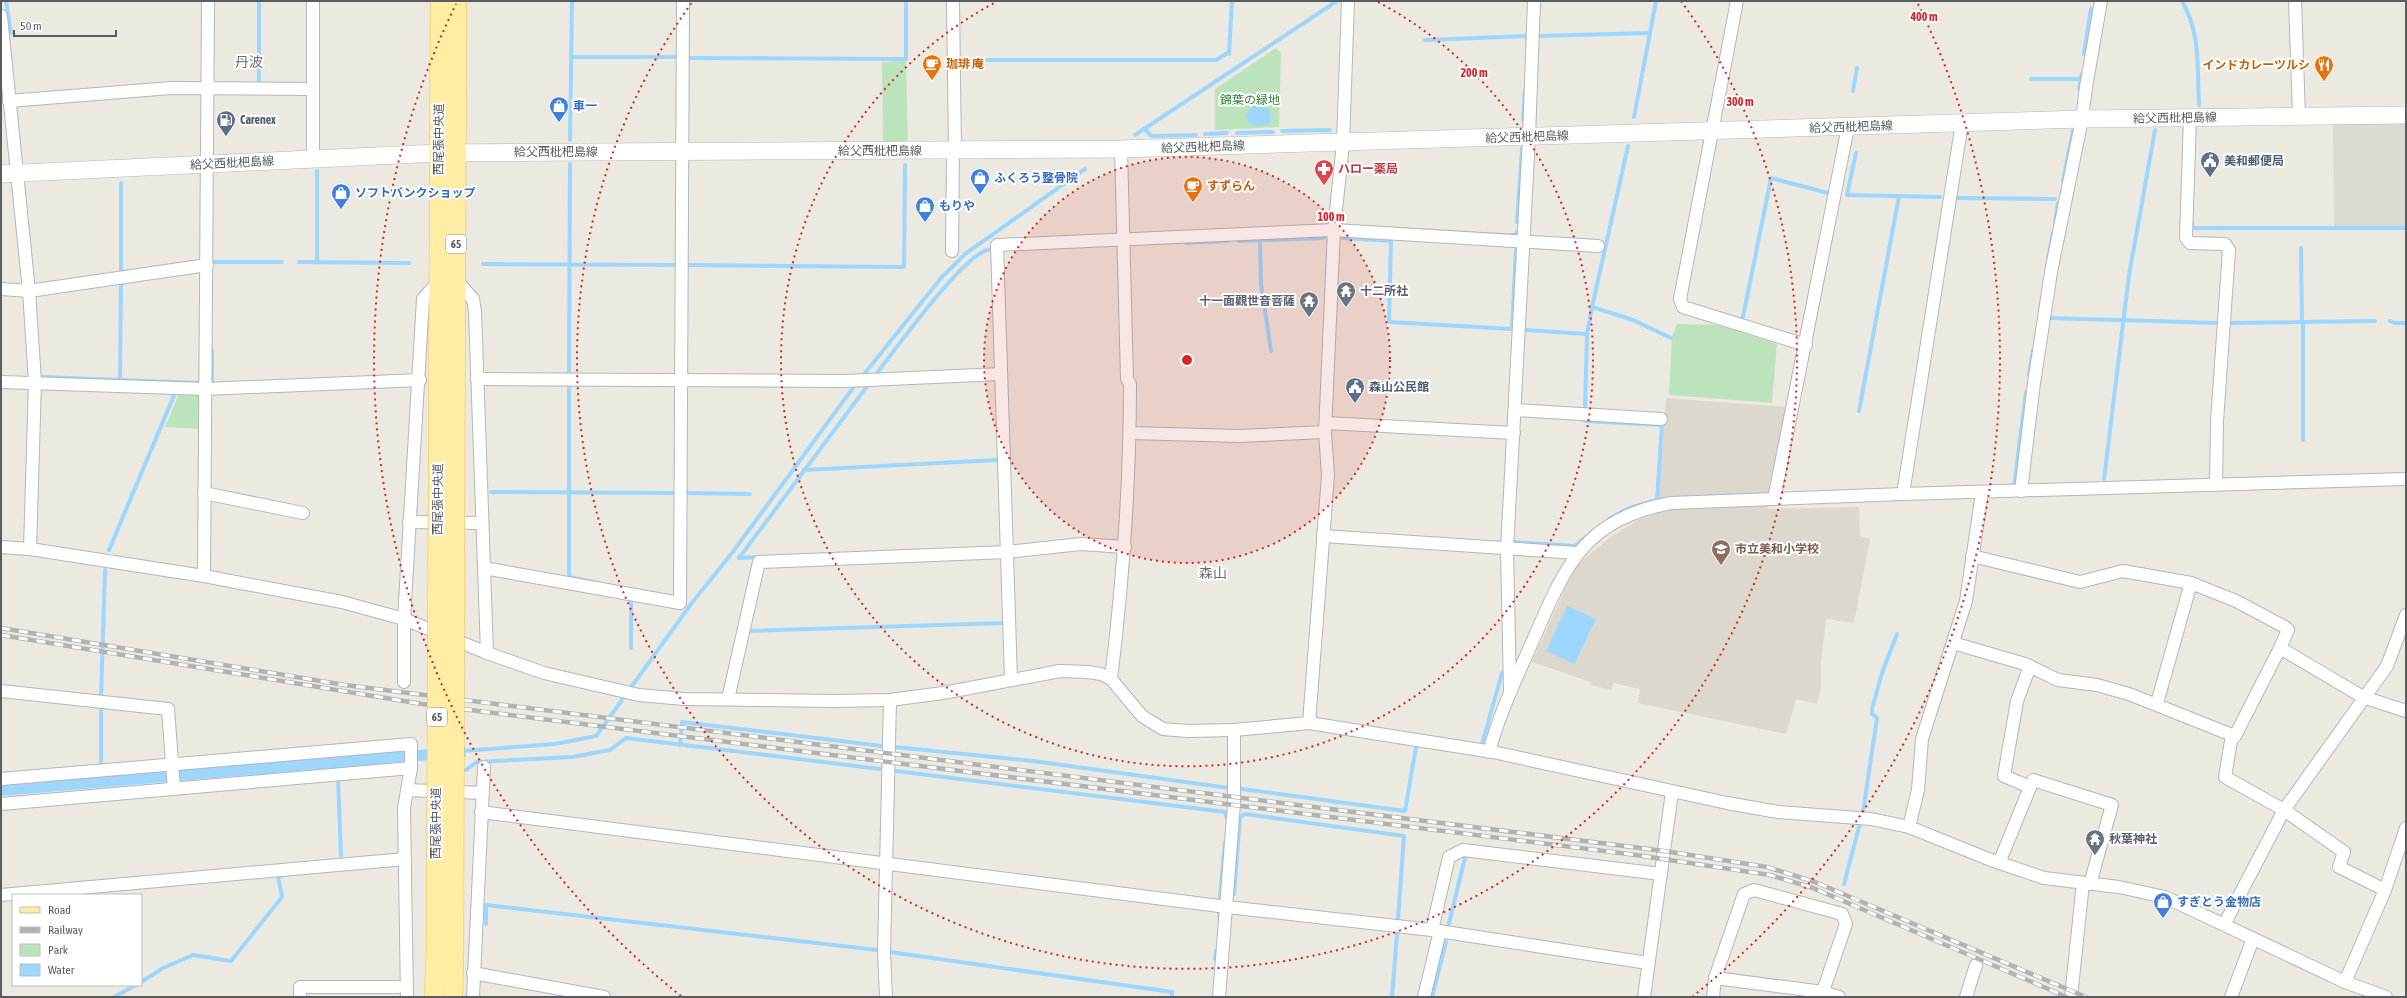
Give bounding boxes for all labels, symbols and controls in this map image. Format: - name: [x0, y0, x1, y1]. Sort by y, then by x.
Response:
- text: 400 m: [1909, 10, 1938, 24]
- scale bar: [14, 12, 116, 38]
- text: 50 m: [20, 19, 42, 33]
- cafe icon: 珈琲 庵: [921, 53, 943, 81]
- district label: 丹波: [235, 54, 263, 70]
- restaurant icon: インドカレーツルシ: [2313, 54, 2335, 82]
- place label: 珈琲 庵: [946, 57, 984, 71]
- place label: インドカレーツルシ: [2202, 58, 2310, 72]
- text: 200 m: [1460, 66, 1488, 80]
- park label: 錦葉の緑地: [1220, 93, 1280, 107]
- shop icon: 車一: [548, 95, 570, 123]
- text: 300 m: [1726, 95, 1754, 109]
- place label: 車一: [573, 99, 597, 113]
- street label: 西尾張中央道: [432, 103, 446, 175]
- fuel station icon: Carenex: [215, 109, 237, 137]
- street label: 給父西枇杷島線: [2133, 110, 2217, 126]
- place label: Carenex: [240, 113, 276, 127]
- street label: 給父西枇杷島線: [1809, 119, 1893, 135]
- street label: 給父西枇杷島線: [1485, 129, 1569, 145]
- street label: 給父西枇杷島線: [1161, 139, 1245, 155]
- street label: 給父西枇杷島線: [838, 144, 922, 158]
- street label: 給父西枇杷島線: [514, 145, 598, 159]
- public building icon: 美和郵便局: [2199, 150, 2221, 178]
- street label: 給父西枇杷島線: [190, 154, 274, 172]
- place label: 美和郵便局: [2224, 154, 2284, 168]
- pharmacy icon: ハロー薬局: [1313, 158, 1335, 186]
- place label: ハロー薬局: [1338, 162, 1398, 176]
- shop icon: ふくろう整骨院: [969, 167, 991, 195]
- place label: ふくろう整骨院: [994, 171, 1078, 185]
- cafe icon: すずらん: [1182, 175, 1204, 203]
- place label: すずらん: [1207, 179, 1255, 193]
- shop icon: ソフトバンクショップ: [330, 182, 352, 210]
- place label: ソフトバンクショップ: [355, 186, 476, 200]
- shop icon: もりや: [914, 195, 936, 223]
- place label: もりや: [939, 199, 975, 213]
- text: 100 m: [1317, 210, 1345, 224]
- road number: 65: [446, 235, 466, 253]
- temple icon: 十二所社: [1335, 280, 1357, 308]
- place label: 十二所社: [1360, 284, 1408, 298]
- temple icon: 十一面觀世音菩薩: [1298, 290, 1320, 318]
- place label: 十一面觀世音菩薩: [1199, 294, 1295, 308]
- centre of rings: [1180, 353, 1194, 367]
- public building icon: 森山公民館: [1344, 376, 1366, 404]
- place label: 森山公民館: [1369, 380, 1429, 394]
- street label: 西尾張中央道: [431, 463, 445, 535]
- school or university icon: 市立美和小学校: [1710, 538, 1732, 566]
- place label: 市立美和小学校: [1735, 542, 1819, 556]
- district label: 森山: [1199, 565, 1227, 581]
- road number: 65: [427, 708, 447, 726]
- street label: 西尾張中央道: [429, 787, 443, 859]
- temple icon: 秋葉神社: [2084, 828, 2106, 856]
- place label: 秋葉神社: [2109, 832, 2157, 846]
- shop icon: すぎとう金物店: [2152, 891, 2174, 919]
- legend: [12, 894, 142, 986]
- place label: すぎとう金物店: [2177, 895, 2261, 909]
- text: Road: [48, 903, 71, 917]
- text: Railway: [48, 923, 83, 937]
- text: Park: [48, 943, 69, 957]
- text: Water: [48, 963, 75, 977]

